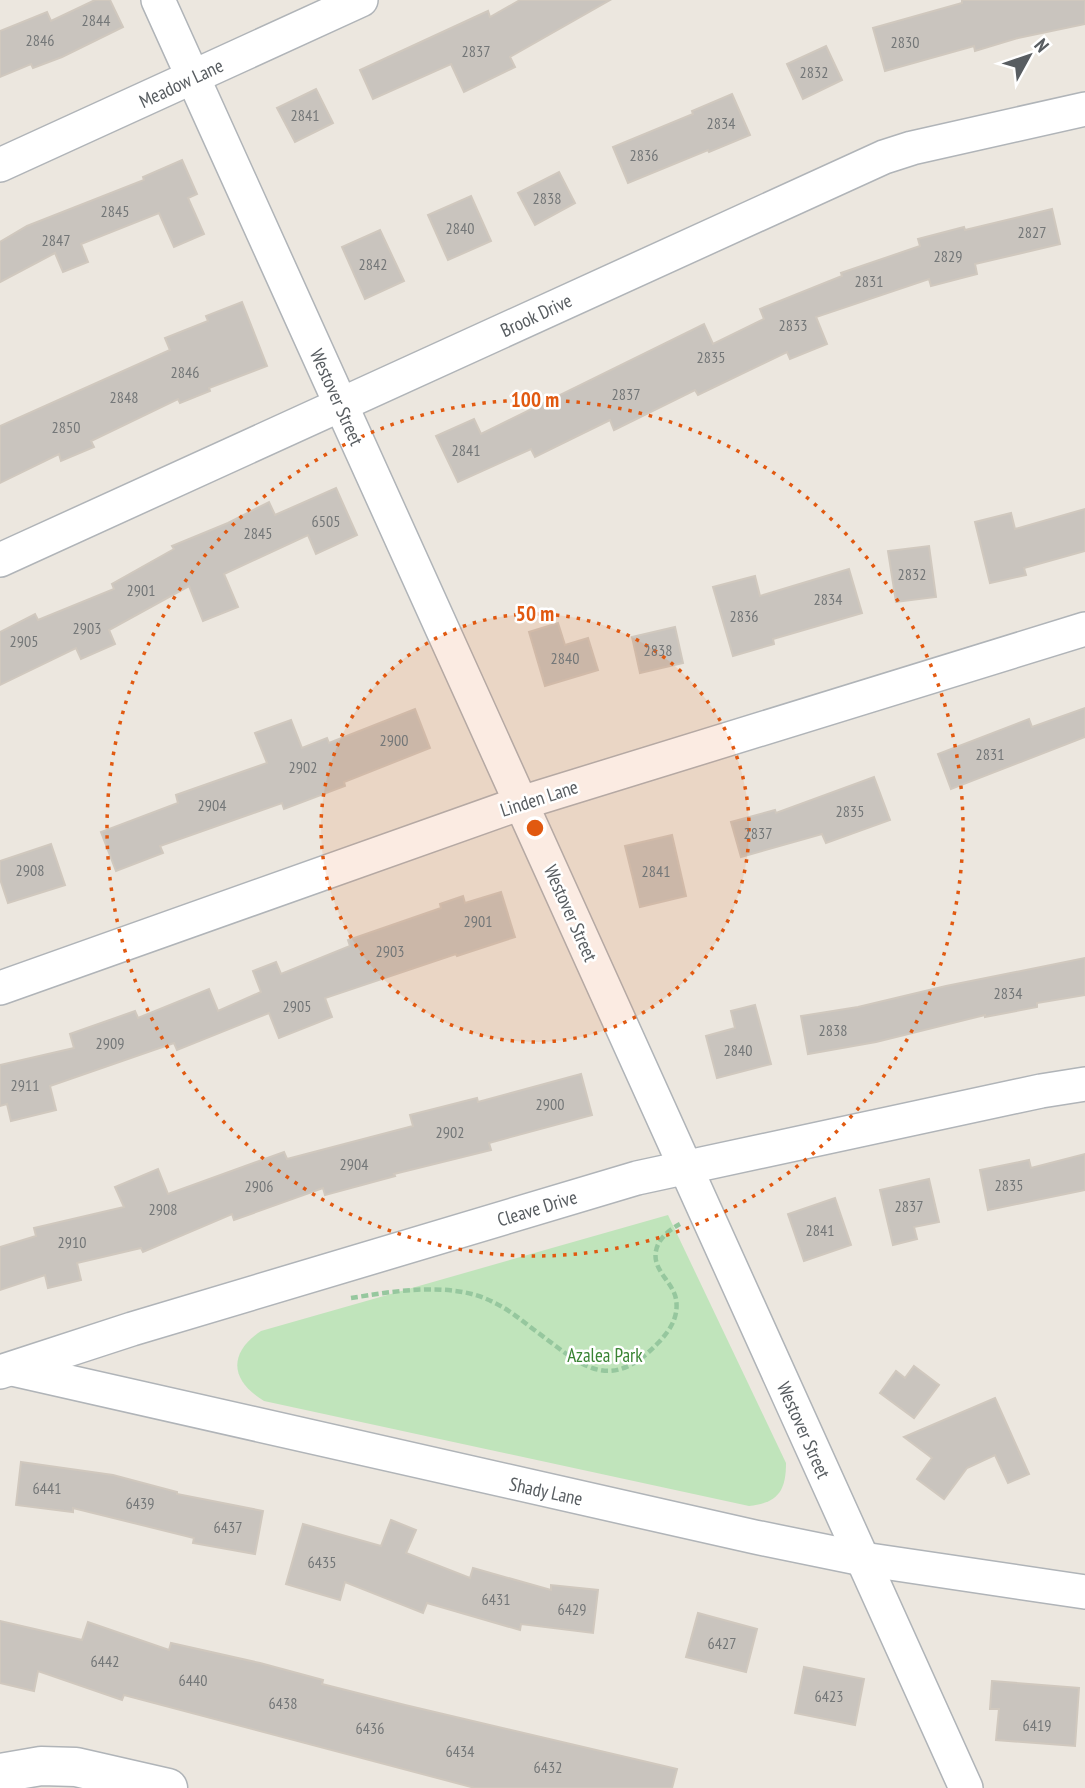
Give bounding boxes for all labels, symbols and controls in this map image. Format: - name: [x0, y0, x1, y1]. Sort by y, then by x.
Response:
- house number: 2844: [82, 10, 110, 30]
- north arrow: [994, 21, 1064, 91]
- house number: 2846: [26, 30, 54, 50]
- house number: 2830: [891, 32, 919, 52]
- text: N: [1030, 33, 1055, 57]
- house number: 2837: [462, 41, 490, 61]
- street label: Meadow Lane: [135, 53, 227, 113]
- house number: 2832: [800, 62, 828, 82]
- house number: 2841: [291, 105, 319, 125]
- house number: 2834: [707, 113, 735, 133]
- house number: 2836: [630, 145, 658, 165]
- house number: 2838: [533, 188, 561, 208]
- house number: 2845: [101, 201, 129, 221]
- house number: 2840: [446, 218, 474, 238]
- house number: 2827: [1018, 222, 1046, 242]
- house number: 2847: [42, 230, 70, 250]
- house number: 2829: [934, 246, 962, 266]
- house number: 2842: [359, 254, 387, 274]
- house number: 2831: [855, 271, 883, 291]
- street label: Brook Drive: [496, 288, 576, 342]
- house number: 2833: [779, 315, 807, 335]
- street label: Westover Street: [305, 345, 369, 450]
- house number: 2835: [697, 347, 725, 367]
- house number: 2846: [171, 362, 199, 382]
- house number: 2837: [612, 384, 640, 404]
- text: 100 m: [511, 386, 559, 413]
- house number: 2848: [110, 387, 138, 407]
- house number: 2850: [52, 417, 80, 437]
- house number: 2841: [452, 440, 480, 460]
- house number: 6505: [312, 511, 340, 531]
- house number: 2845: [244, 523, 272, 543]
- house number: 2832: [898, 564, 926, 584]
- house number: 2901: [127, 580, 155, 600]
- house number: 2834: [814, 589, 842, 609]
- text: 50 m: [516, 600, 554, 627]
- house number: 2836: [730, 606, 758, 626]
- house number: 2903: [73, 618, 101, 638]
- house number: 2905: [10, 631, 38, 651]
- house number: 2838: [644, 640, 672, 660]
- house number: 2840: [551, 648, 579, 668]
- house number: 2900: [380, 730, 408, 750]
- house number: 2831: [976, 744, 1004, 764]
- house number: 2902: [289, 757, 317, 777]
- street label: Linden Lane: [497, 774, 581, 822]
- house number: 2904: [198, 795, 226, 815]
- house number: 2835: [836, 801, 864, 821]
- centre of rings: [523, 816, 547, 840]
- house number: 2837: [744, 823, 772, 843]
- house number: 2908: [16, 860, 44, 880]
- street label: Westover Street: [539, 861, 603, 966]
- house number: 2841: [642, 861, 670, 881]
- house number: 2901: [464, 911, 492, 931]
- house number: 2903: [376, 941, 404, 961]
- house number: 2834: [994, 983, 1022, 1003]
- house number: 2905: [283, 996, 311, 1016]
- house number: 2838: [819, 1020, 847, 1040]
- house number: 2909: [96, 1033, 124, 1053]
- house number: 2840: [724, 1040, 752, 1060]
- house number: 2911: [11, 1075, 39, 1095]
- house number: 2900: [536, 1094, 564, 1114]
- house number: 2902: [436, 1122, 464, 1142]
- house number: 2904: [340, 1154, 368, 1174]
- house number: 2835: [995, 1175, 1023, 1195]
- house number: 2906: [245, 1176, 273, 1196]
- street label: Cleave Drive: [494, 1184, 580, 1232]
- house number: 2837: [895, 1196, 923, 1216]
- house number: 2908: [149, 1199, 177, 1219]
- house number: 2841: [806, 1220, 834, 1240]
- house number: 2910: [58, 1232, 86, 1252]
- park label: Azalea Park: [567, 1343, 643, 1367]
- street label: Westover Street: [772, 1378, 836, 1483]
- street label: Shady Lane: [507, 1472, 585, 1510]
- house number: 6441: [33, 1478, 61, 1498]
- house number: 6439: [126, 1493, 154, 1513]
- house number: 6437: [214, 1517, 242, 1537]
- house number: 6435: [308, 1552, 336, 1572]
- house number: 6431: [482, 1589, 510, 1609]
- house number: 6429: [558, 1599, 586, 1619]
- house number: 6427: [708, 1633, 736, 1653]
- house number: 6442: [91, 1651, 119, 1671]
- house number: 6440: [179, 1670, 207, 1690]
- house number: 6423: [815, 1686, 843, 1706]
- house number: 6438: [269, 1693, 297, 1713]
- house number: 6419: [1023, 1715, 1051, 1735]
- house number: 6436: [356, 1718, 384, 1738]
- house number: 6434: [446, 1741, 474, 1761]
- house number: 6432: [534, 1757, 562, 1777]

